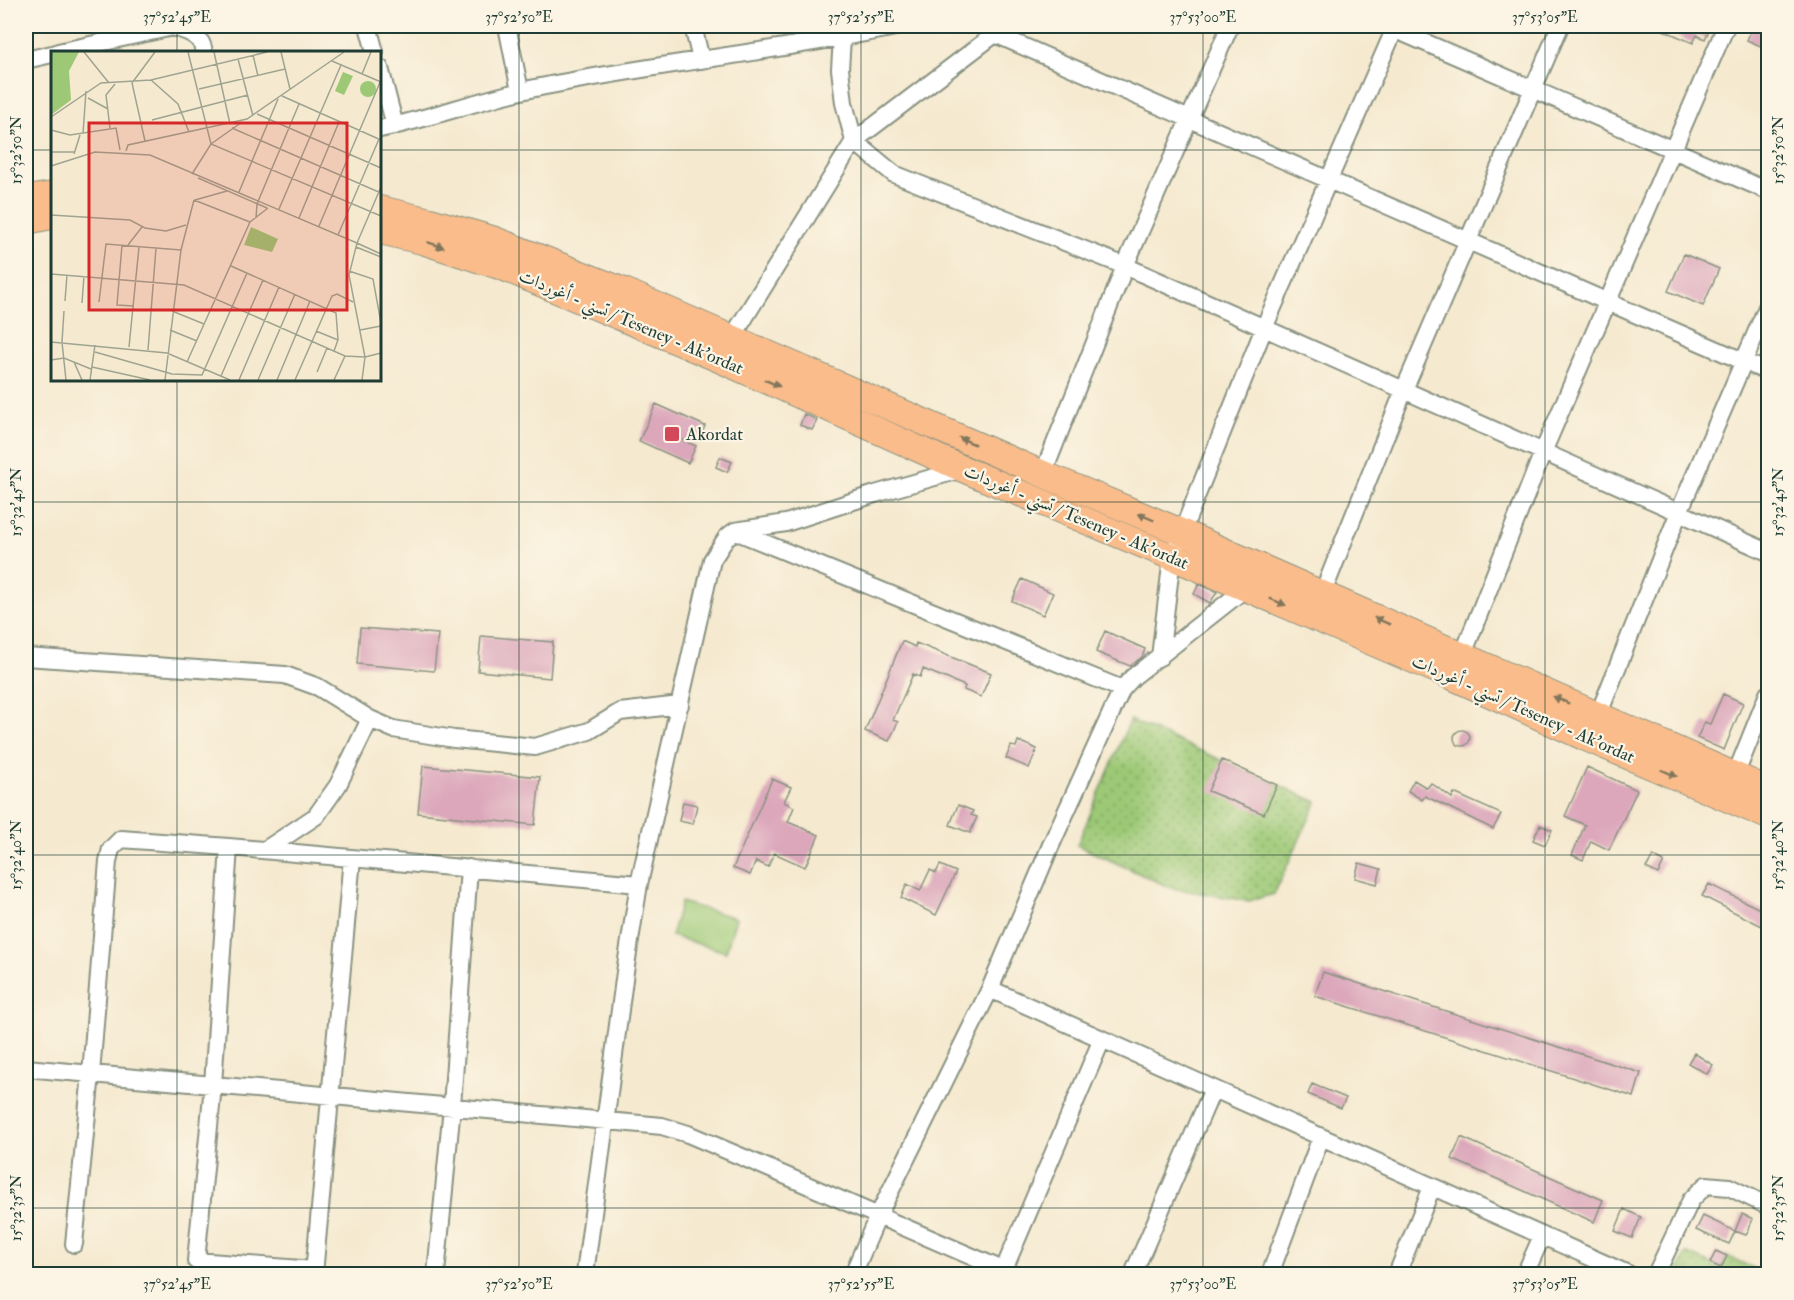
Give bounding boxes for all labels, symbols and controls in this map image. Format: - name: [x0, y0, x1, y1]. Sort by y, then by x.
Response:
- text: 37°52'45"E: [143, 8, 211, 27]
- text: 37°52'50"E: [485, 8, 553, 27]
- text: 37°52'55"E: [828, 8, 894, 27]
- text: 37°53'00"E: [1170, 8, 1237, 27]
- text: 37°53'05"E: [1512, 8, 1578, 27]
- inset map: [51, 51, 381, 381]
- text: 15°32'50"N: [7, 115, 26, 184]
- text: 15°32'50"N: [1769, 115, 1788, 184]
- one-way arrow: [427, 241, 445, 251]
- street label: تسني - أغوردات / Teseney - Ak'ordat: [513, 262, 748, 385]
- one-way arrow: [763, 378, 781, 388]
- place label: Akordat: [685, 423, 743, 446]
- marker: Akordat: [663, 425, 681, 443]
- one-way arrow: [957, 436, 975, 446]
- street label: تسني - أغوردات / Teseney - Ak'ordat: [958, 457, 1193, 580]
- text: 15°32'45"N: [7, 467, 26, 537]
- text: 15°32'45"N: [1769, 467, 1788, 537]
- one-way arrow: [1137, 512, 1155, 522]
- one-way arrow: [1270, 597, 1288, 607]
- one-way arrow: [1374, 617, 1391, 626]
- street label: تسني - أغوردات / Teseney - Ak'ordat: [1406, 647, 1639, 773]
- one-way arrow: [1552, 694, 1570, 704]
- one-way arrow: [1660, 768, 1678, 778]
- text: 15°32'40"N: [7, 819, 26, 890]
- text: 15°32'40"N: [1769, 819, 1788, 890]
- text: 15°32'35"N: [7, 1174, 26, 1241]
- text: 15°32'35"N: [1769, 1174, 1788, 1241]
- text: 37°52'45"E: [143, 1275, 211, 1294]
- text: 37°52'50"E: [485, 1275, 553, 1294]
- text: 37°52'55"E: [828, 1275, 894, 1294]
- text: 37°53'00"E: [1170, 1275, 1237, 1294]
- text: 37°53'05"E: [1512, 1275, 1578, 1294]

